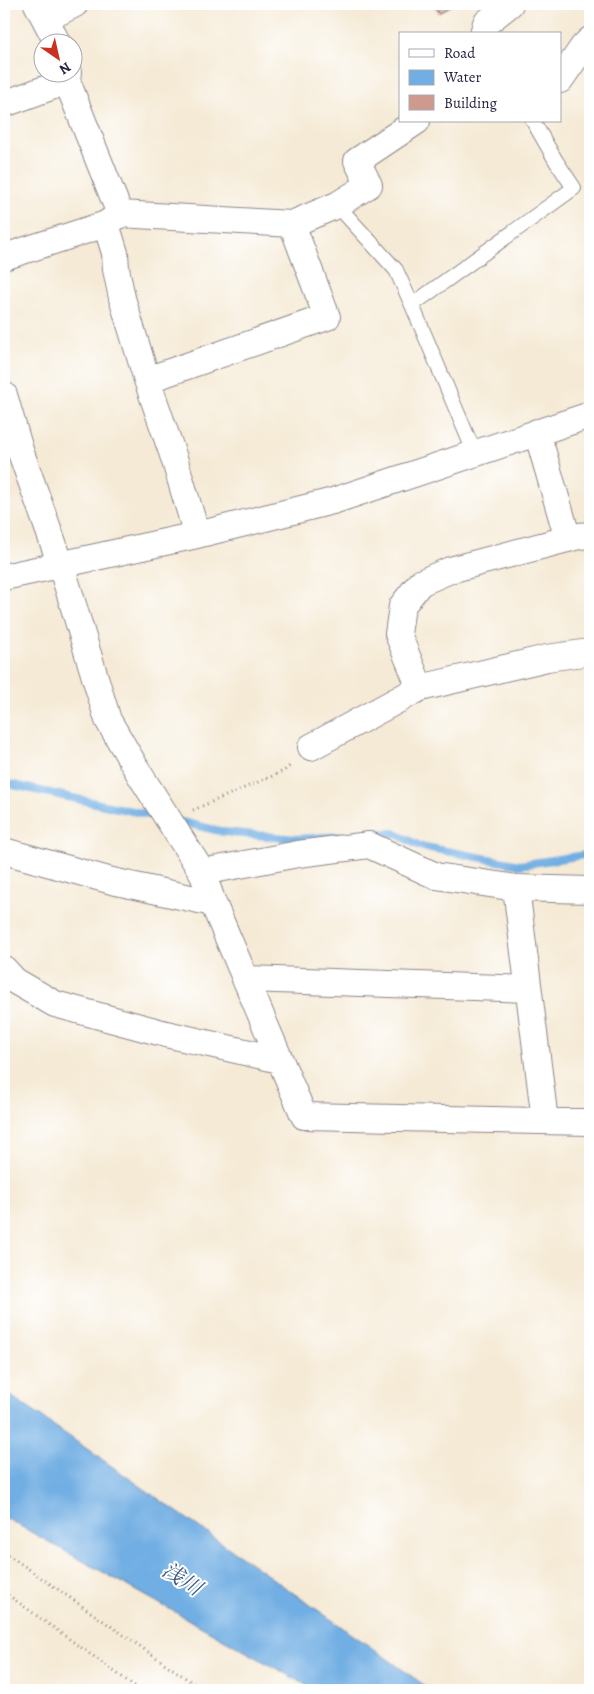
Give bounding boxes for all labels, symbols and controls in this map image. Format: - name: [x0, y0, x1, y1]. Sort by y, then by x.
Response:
- north arrow: [32, 32, 82, 82]
- legend: [399, 32, 562, 122]
- text: Road: [444, 43, 476, 63]
- text: N: [55, 58, 75, 79]
- text: Water: [443, 67, 481, 87]
- text: Building: [444, 93, 497, 113]
- water label: 浅川: [157, 1556, 209, 1603]

